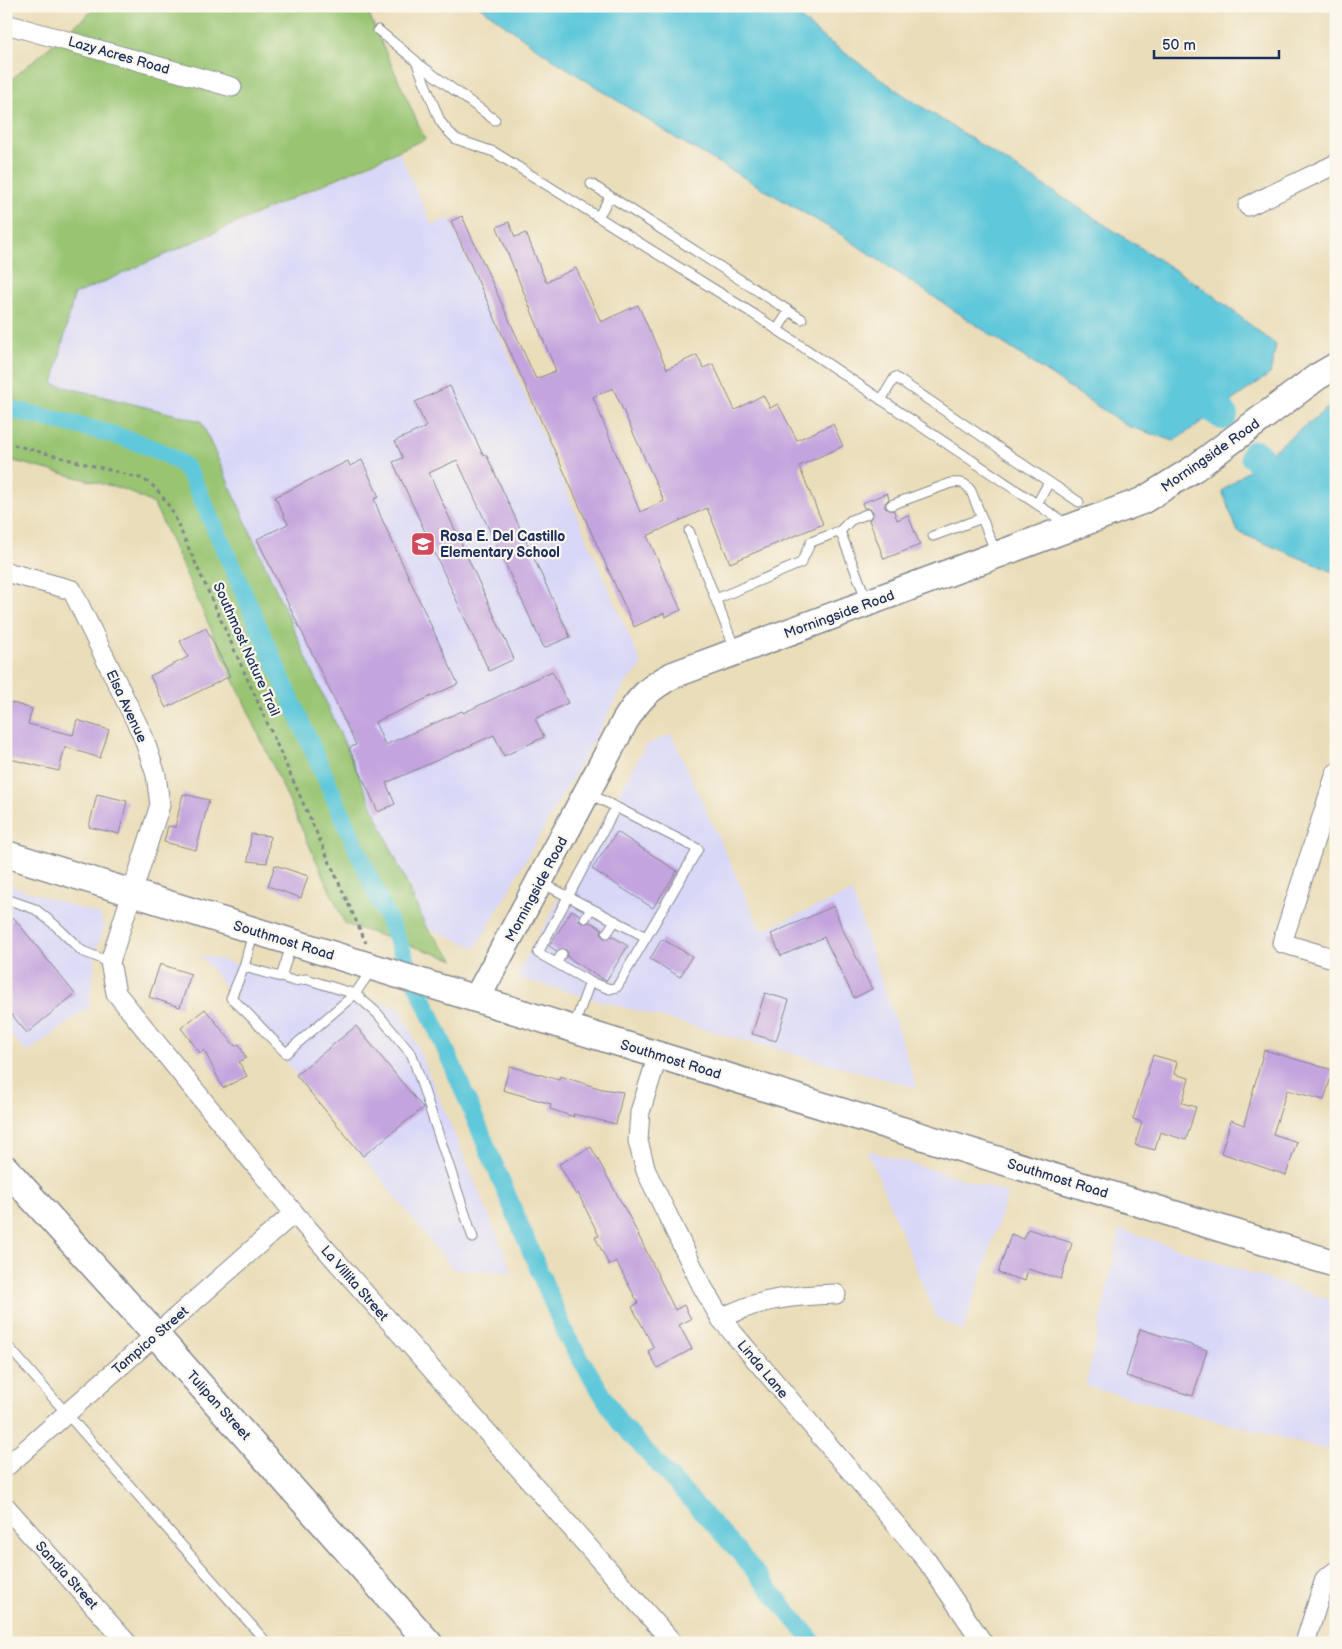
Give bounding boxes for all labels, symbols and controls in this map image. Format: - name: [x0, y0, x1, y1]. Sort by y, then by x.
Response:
- scale bar: [1154, 28, 1280, 60]
- street label: Lazy Acres Road: [66, 33, 172, 78]
- text: 50 m: [1162, 36, 1196, 55]
- street label: Morningside Road: [1158, 415, 1263, 496]
- place label: Rosa E. Del Castillo Elementary School: [440, 528, 565, 561]
- school or university icon: Rosa E. Del Castillo Elementary School: [410, 531, 436, 557]
- street label: Southmost Nature Trail: [209, 580, 284, 719]
- street label: Morningside Road: [782, 587, 897, 642]
- street label: Elsa Avenue: [102, 667, 151, 745]
- street label: Morningside Road: [502, 834, 571, 945]
- street label: Southmost Road: [231, 917, 336, 964]
- street label: Southmost Road: [618, 1036, 723, 1083]
- street label: Southmost Road: [1005, 1155, 1110, 1202]
- street label: La Villita Street: [317, 1242, 392, 1325]
- street label: Tampico Street: [109, 1302, 192, 1378]
- street label: Linda Lane: [733, 1337, 792, 1402]
- street label: Tulipan Street: [183, 1367, 255, 1444]
- street label: Sandia Street: [32, 1538, 102, 1613]

